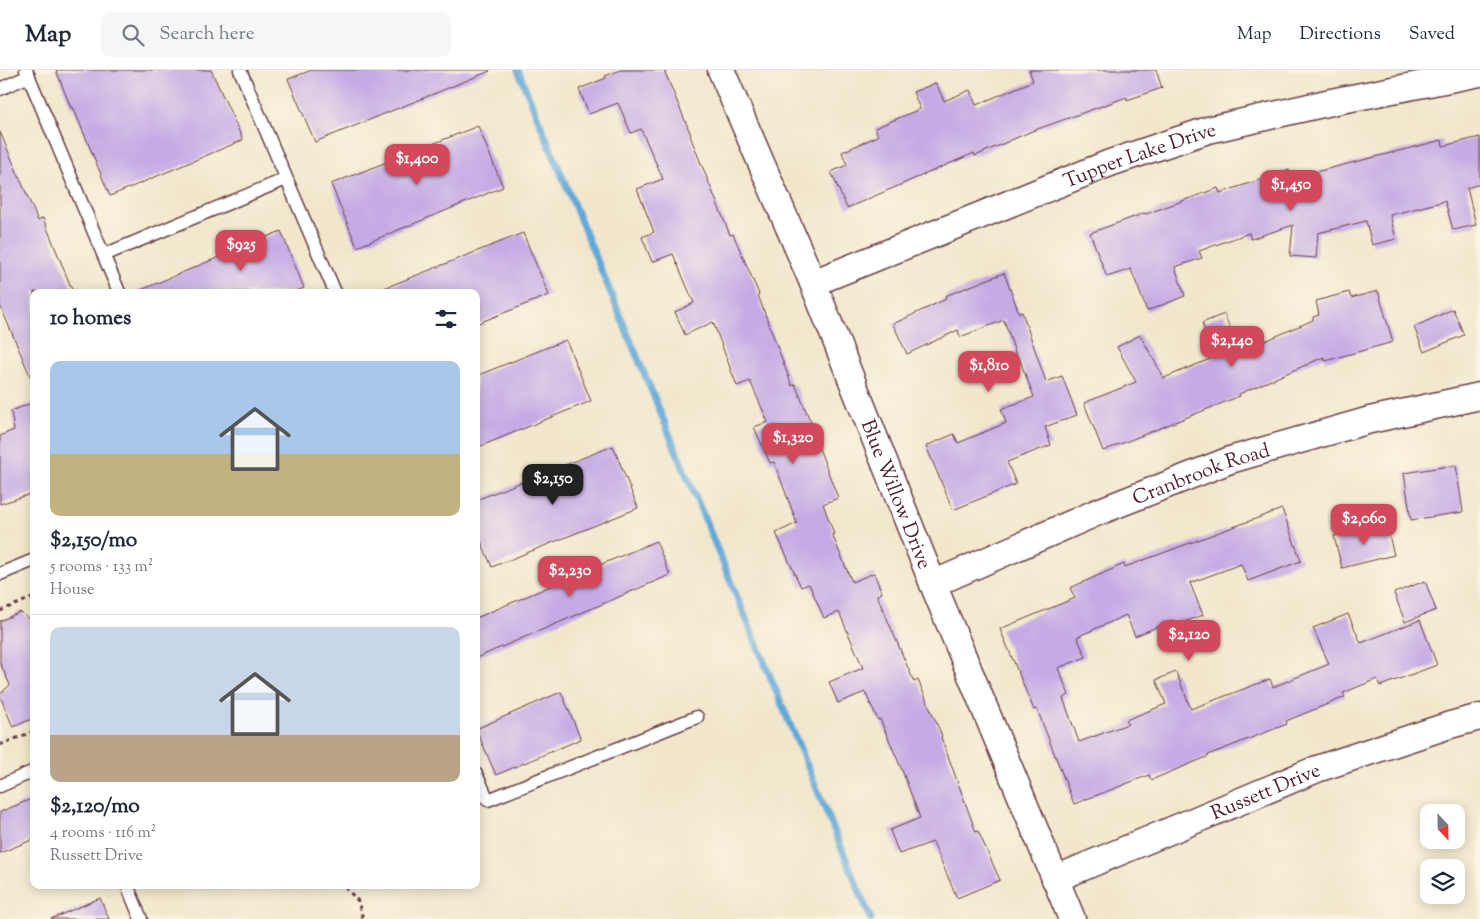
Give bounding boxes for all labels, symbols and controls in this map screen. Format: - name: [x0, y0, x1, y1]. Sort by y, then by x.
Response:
- search box: [101, 12, 451, 57]
- text: Map: [25, 18, 71, 52]
- icon: search: [119, 21, 147, 49]
- text: Search here: [159, 21, 255, 48]
- text: Map: [1237, 22, 1272, 48]
- text: Directions: [1300, 22, 1381, 48]
- text: Saved: [1409, 22, 1455, 48]
- street label: Tupper Lake Drive: [1060, 117, 1219, 197]
- pin: $1,400: [376, 144, 458, 186]
- text: $1,400: [396, 148, 438, 171]
- pin: $1,450: [1250, 170, 1332, 212]
- text: $1,450: [1271, 174, 1311, 197]
- pin: $925: [211, 230, 271, 272]
- text: $925: [226, 234, 256, 257]
- text: 10 homes: [50, 304, 131, 334]
- icon: filters: [432, 305, 460, 333]
- pin: $2,140: [1191, 326, 1273, 368]
- text: $2,140: [1211, 330, 1253, 353]
- pin: $1,810: [948, 350, 1030, 393]
- text: $1,810: [969, 355, 1009, 378]
- icon: home: [210, 394, 300, 484]
- street label: Blue Willow Drive: [852, 416, 938, 574]
- pin: $1,320: [752, 422, 834, 465]
- text: $1,320: [773, 427, 813, 450]
- street label: Cranbrook Road: [1129, 437, 1274, 514]
- pin: $2,150: [512, 464, 594, 506]
- text: $2,150: [533, 468, 573, 491]
- pin: $2,060: [1323, 504, 1405, 546]
- text: $2,060: [1342, 508, 1386, 531]
- text: $2,150/mo: [50, 526, 137, 556]
- text: 5 rooms · 133 m²: [50, 556, 153, 579]
- pin: $2,230: [529, 556, 611, 598]
- text: $2,230: [549, 560, 591, 583]
- text: House: [50, 579, 94, 602]
- pin: $2,120: [1148, 620, 1230, 662]
- text: $2,120: [1168, 624, 1210, 647]
- icon: home: [210, 659, 300, 749]
- street label: Russett Drive: [1207, 757, 1325, 829]
- text: $2,120/mo: [50, 792, 140, 822]
- north arrow: [1420, 804, 1465, 849]
- map controls: [1420, 804, 1465, 904]
- text: 4 rooms · 116 m²: [50, 822, 156, 845]
- text: Russett Drive: [50, 845, 143, 868]
- button: layers: [1420, 859, 1465, 904]

